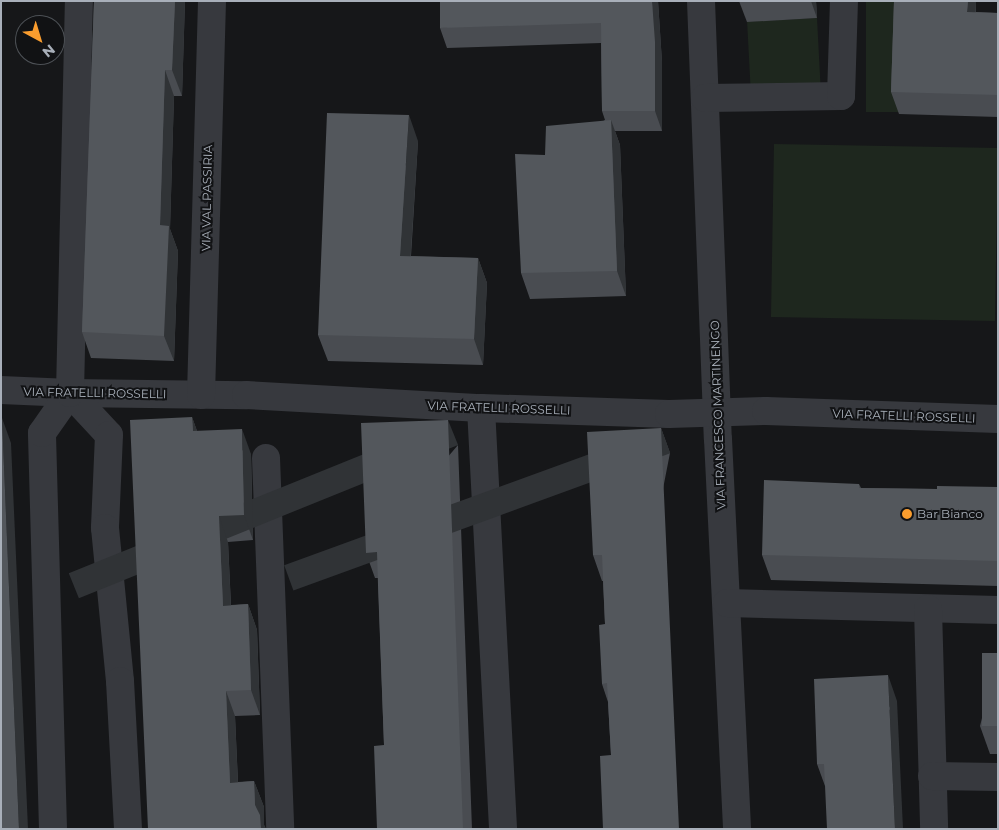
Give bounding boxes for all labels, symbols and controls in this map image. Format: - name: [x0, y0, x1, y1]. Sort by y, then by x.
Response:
- north arrow: [15, 15, 65, 65]
- text: N: [39, 40, 59, 61]
- street label: VIA VAL PASSIRIA: [199, 145, 215, 251]
- street label: VIA FRANCESCO MARTINENGO: [707, 320, 729, 510]
- street label: VIA FRATELLI ROSSELLI: [23, 385, 167, 401]
- street label: VIA FRATELLI ROSSELLI: [427, 398, 571, 418]
- street label: VIA FRATELLI ROSSELLI: [832, 406, 976, 426]
- place label: Bar Bianco: [917, 507, 983, 521]
- marker: Bar Bianco: [901, 508, 913, 520]

